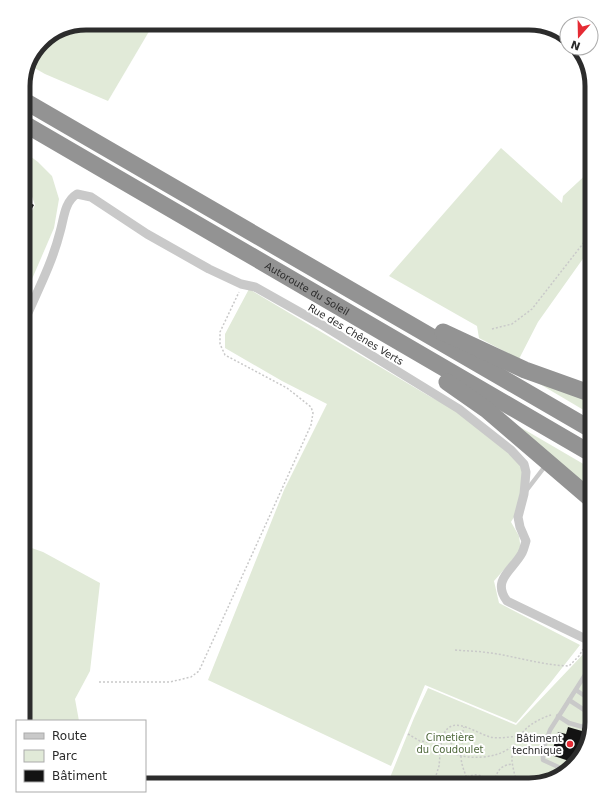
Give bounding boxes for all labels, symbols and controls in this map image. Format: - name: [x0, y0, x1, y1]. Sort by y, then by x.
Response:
- north arrow: [559, 16, 599, 56]
- text: N: [569, 37, 582, 53]
- street label: Autoroute du Soleil: [263, 260, 351, 318]
- street label: Rue des Chênes Verts: [306, 302, 405, 367]
- legend: [16, 720, 146, 792]
- text: Route: [52, 729, 87, 743]
- park label: Cimetière du Coudoulet: [417, 732, 484, 755]
- place label: Bâtiment technique: [512, 733, 562, 756]
- marker: Bâtiment technique: [565, 739, 575, 749]
- text: Parc: [52, 749, 77, 763]
- text: Bâtiment: [52, 769, 107, 783]

